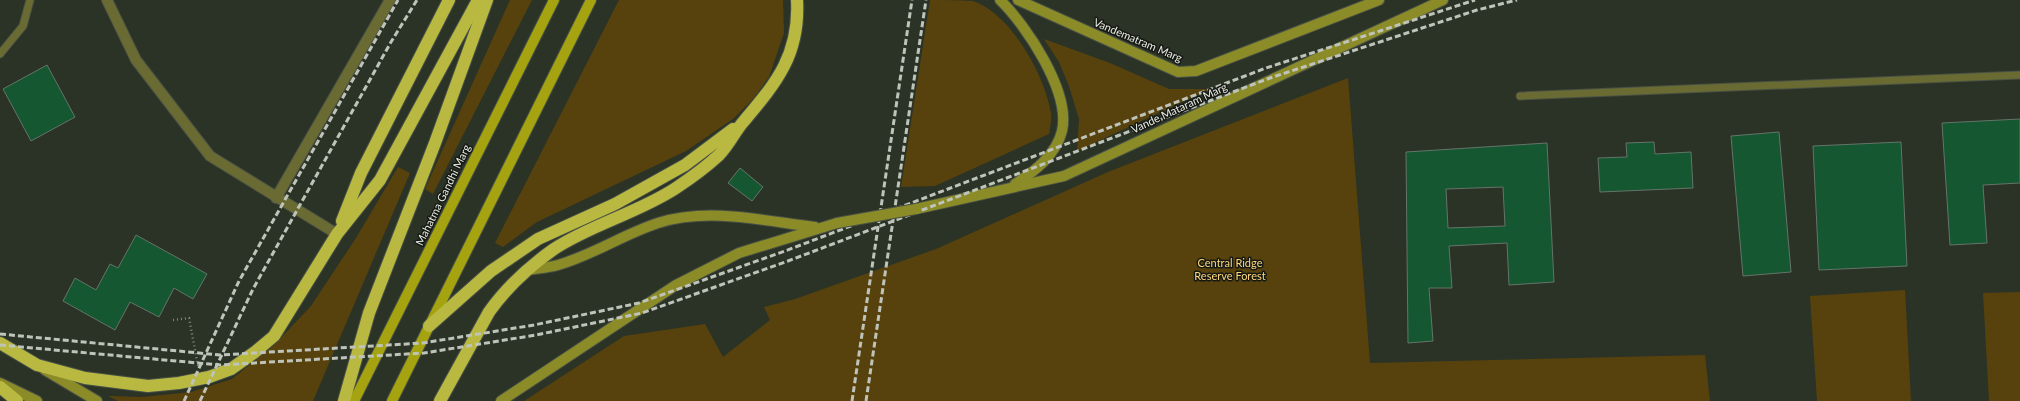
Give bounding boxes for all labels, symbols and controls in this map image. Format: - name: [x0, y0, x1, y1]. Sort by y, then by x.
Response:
- street label: Vandematram Marg: [1092, 15, 1185, 64]
- street label: Vande Mataram Marg: [1129, 80, 1229, 135]
- street label: Mahatma Gandhi Marg: [412, 142, 473, 247]
- park label: Central Ridge Reserve Forest: [1194, 256, 1266, 282]

